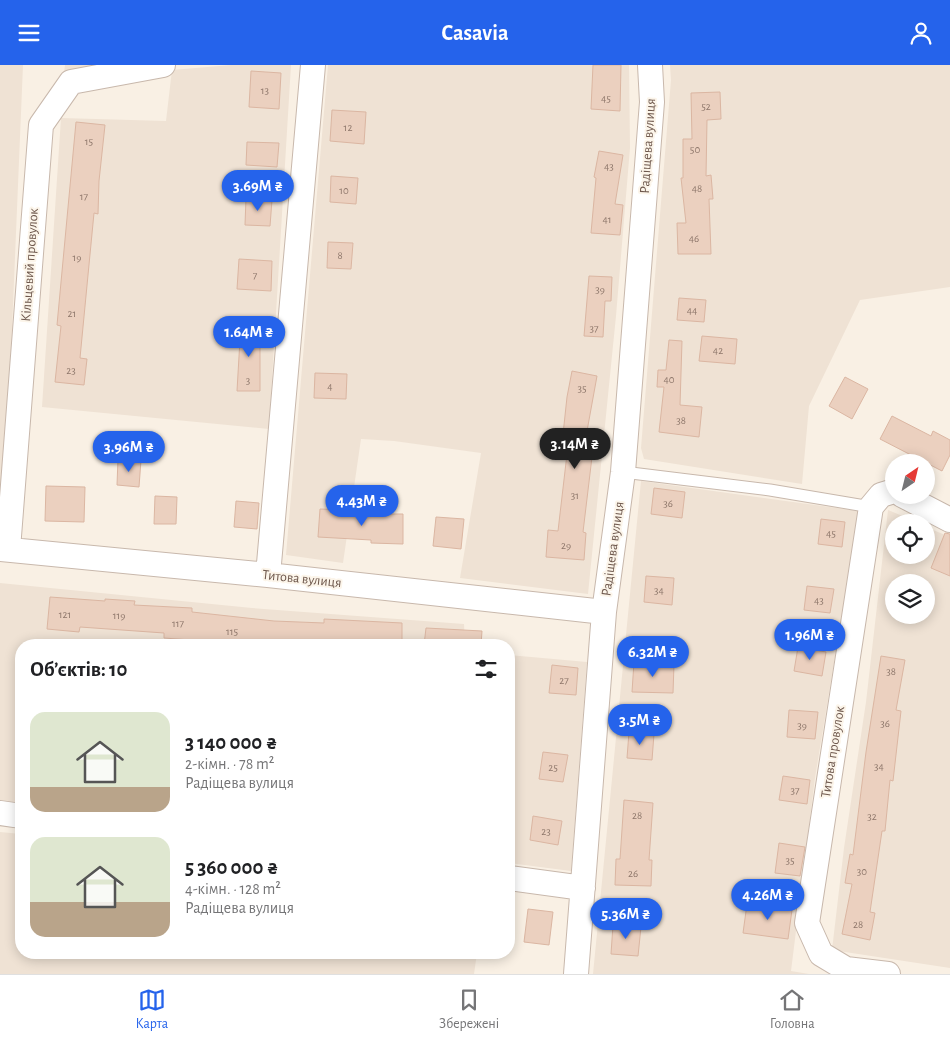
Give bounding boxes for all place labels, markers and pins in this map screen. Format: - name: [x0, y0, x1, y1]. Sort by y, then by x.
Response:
- pin: 3.69M ₴: [212, 169, 304, 212]
- pin: 1.64M ₴: [203, 315, 295, 358]
- pin: 3.14M ₴: [529, 427, 621, 470]
- pin: 3.96M ₴: [83, 431, 175, 473]
- pin: 4.43M ₴: [316, 485, 408, 527]
- pin: 1.96M ₴: [764, 619, 856, 661]
- pin: 6.32M ₴: [607, 635, 699, 678]
- pin: 3.5M ₴: [599, 703, 681, 746]
- pin: 4.26M ₴: [722, 879, 814, 921]
- pin: 5.36M ₴: [580, 897, 672, 940]

